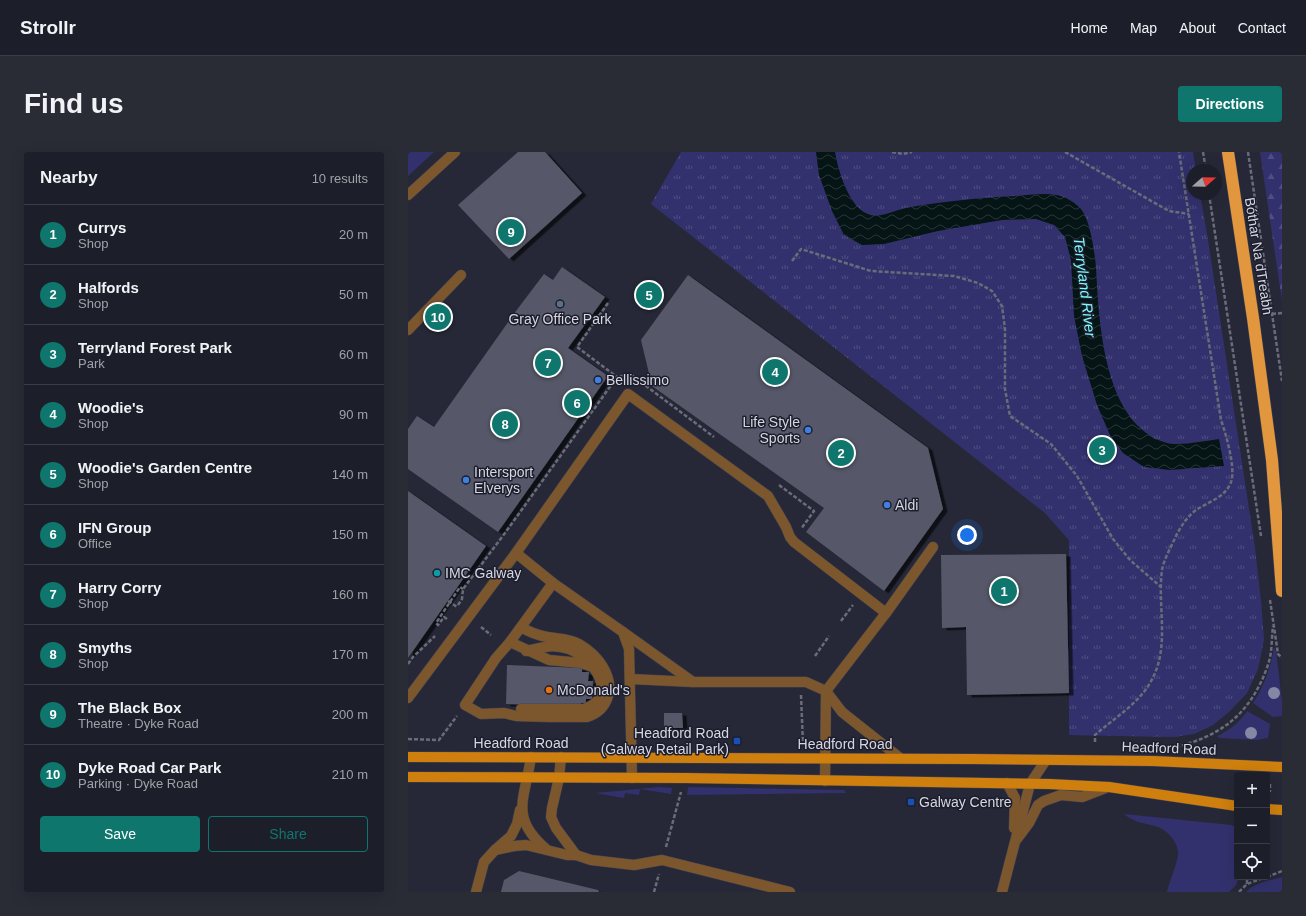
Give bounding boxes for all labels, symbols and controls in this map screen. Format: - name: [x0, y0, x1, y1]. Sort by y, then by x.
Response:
- text: Strollr: [20, 17, 76, 38]
- text: Home: [1071, 20, 1108, 36]
- text: Map: [1130, 20, 1157, 36]
- text: About: [1179, 20, 1216, 36]
- text: Contact: [1238, 20, 1286, 36]
- button: Directions: [1178, 86, 1282, 122]
- text: Find us: [24, 88, 124, 119]
- north arrow: [1186, 164, 1222, 200]
- text: Nearby: [40, 168, 98, 187]
- text: 10 results: [312, 171, 368, 186]
- street label: Bóthar Na dTreabh: [1242, 196, 1276, 316]
- pin: 9: [498, 217, 524, 247]
- text: Currys: [78, 219, 126, 236]
- text: 1: [49, 227, 57, 242]
- text: 20 m: [339, 227, 368, 242]
- text: Shop: [78, 236, 108, 251]
- water label: Terryland River: [1070, 236, 1100, 339]
- text: Halfords: [78, 279, 139, 296]
- pin: 5: [636, 280, 662, 310]
- text: 2: [49, 287, 57, 302]
- text: 50 m: [339, 287, 368, 302]
- text: Shop: [78, 296, 108, 311]
- marker: Gray Office Park: [555, 299, 565, 309]
- pin: 10: [425, 302, 451, 332]
- place label: Gray Office Park: [508, 311, 613, 327]
- text: Terryland Forest Park: [78, 339, 232, 356]
- text: 3: [49, 347, 57, 362]
- text: 60 m: [339, 347, 368, 362]
- pin: 7: [535, 348, 561, 378]
- text: Park: [78, 356, 105, 371]
- pin: 4: [762, 357, 788, 387]
- place label: Bellissimo: [606, 372, 669, 388]
- marker: Bellissimo: [593, 375, 603, 385]
- pin: 6: [564, 388, 590, 418]
- text: Woodie's: [78, 399, 144, 416]
- text: 4: [49, 407, 57, 422]
- text: 90 m: [339, 407, 368, 422]
- pin: 8: [492, 409, 518, 439]
- place label: Life Style Sports: [742, 414, 800, 446]
- text: Shop: [78, 416, 108, 431]
- marker: Life Style Sports: [803, 425, 813, 435]
- pin: 3: [1089, 435, 1115, 465]
- pin: 2: [828, 438, 854, 468]
- text: Woodie's Garden Centre: [78, 459, 252, 476]
- place label: Intersport Elverys: [474, 464, 533, 496]
- text: 5: [49, 467, 57, 482]
- text: 140 m: [332, 467, 368, 482]
- marker: Intersport Elverys: [461, 475, 471, 485]
- text: Shop: [78, 476, 108, 491]
- place label: Aldi: [895, 497, 918, 513]
- marker: Aldi: [882, 500, 892, 510]
- text: IFN Group: [78, 519, 151, 536]
- your location: [957, 525, 977, 545]
- text: 6: [49, 527, 57, 542]
- text: 150 m: [332, 527, 368, 542]
- text: Office: [78, 536, 112, 551]
- place label: IMC Galway: [445, 565, 521, 581]
- marker: IMC Galway: [432, 568, 442, 578]
- pin: 1: [991, 576, 1017, 606]
- text: Harry Corry: [78, 579, 161, 596]
- text: 7: [49, 587, 57, 602]
- text: 160 m: [332, 587, 368, 602]
- text: Shop: [78, 596, 108, 611]
- text: Smyths: [78, 639, 132, 656]
- text: 8: [49, 647, 57, 662]
- text: 170 m: [332, 647, 368, 662]
- text: Shop: [78, 656, 108, 671]
- place label: McDonald's: [557, 682, 630, 698]
- marker: McDonald's: [544, 685, 554, 695]
- text: The Black Box: [78, 699, 181, 716]
- text: 9: [49, 707, 57, 722]
- text: 200 m: [332, 707, 368, 722]
- text: Theatre · Dyke Road: [78, 716, 199, 731]
- place label: Headford Road (Galway Retail Park): [601, 725, 729, 757]
- street label: Headford Road: [474, 735, 568, 751]
- marker: Headford Road (Galway Retail Park): [732, 736, 742, 746]
- street label: Headford Road: [798, 736, 892, 752]
- street label: Headford Road: [1121, 738, 1217, 758]
- text: Dyke Road Car Park: [78, 759, 221, 776]
- text: 10: [46, 767, 60, 782]
- text: 210 m: [332, 767, 368, 782]
- map controls: [1234, 772, 1270, 880]
- button: +: [1234, 772, 1270, 808]
- text: Parking · Dyke Road: [78, 776, 198, 791]
- place label: Galway Centre: [919, 794, 1012, 810]
- marker: Galway Centre: [906, 797, 916, 807]
- button: −: [1234, 808, 1270, 844]
- button: Save: [40, 816, 200, 852]
- button: Share: [208, 816, 368, 852]
- button: locate: [1234, 844, 1270, 880]

